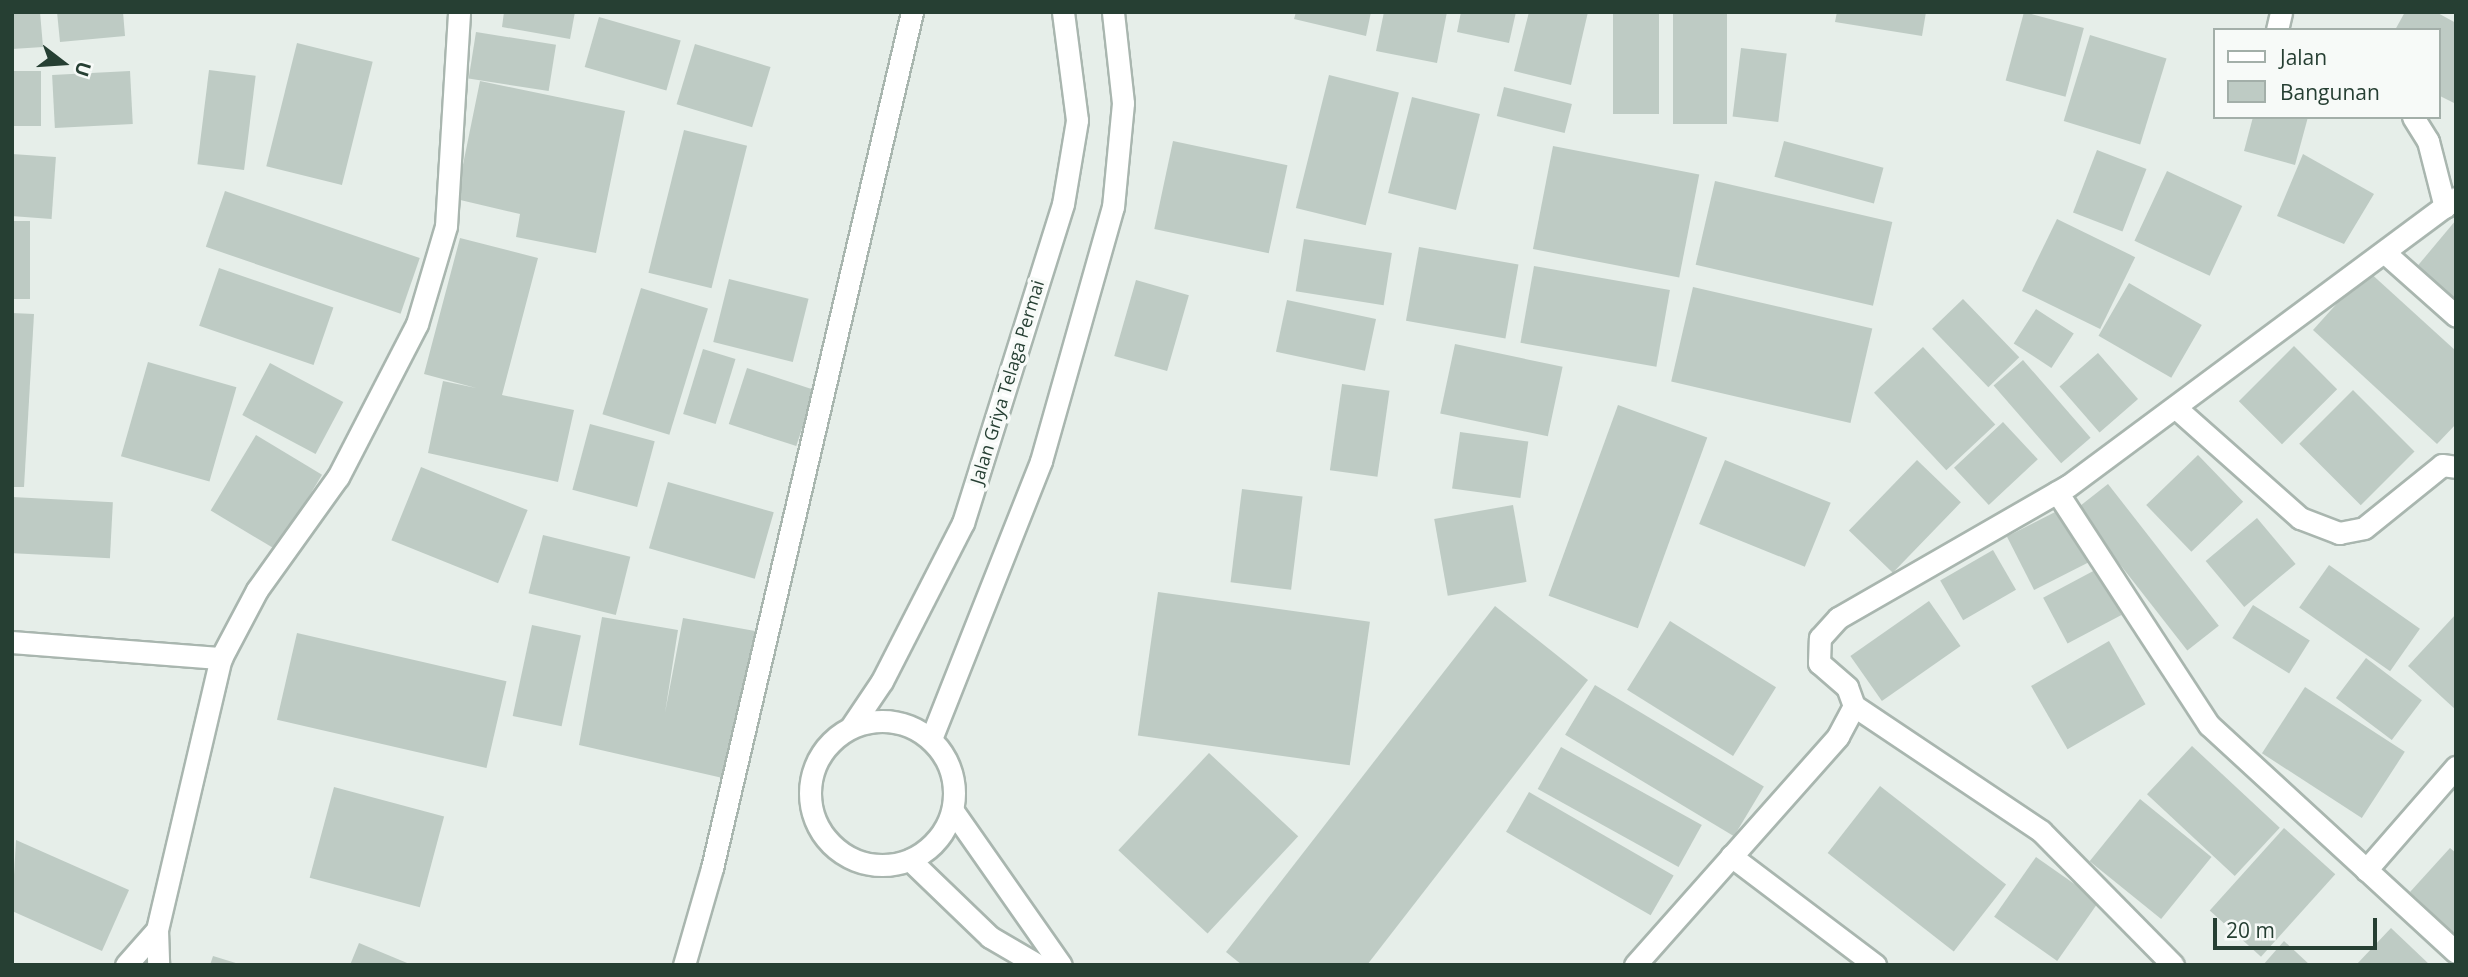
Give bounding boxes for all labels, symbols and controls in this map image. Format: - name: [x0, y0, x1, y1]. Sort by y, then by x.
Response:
- north arrow: [28, 28, 98, 98]
- legend: [2212, 28, 2440, 119]
- text: Jalan: [2280, 43, 2327, 71]
- text: U: [69, 58, 98, 80]
- text: Bangunan: [2280, 78, 2380, 106]
- street label: Jalan Griya Telaga Permai: [966, 277, 1048, 487]
- scale bar: [2216, 904, 2380, 948]
- text: 20 m: [2226, 916, 2275, 944]

